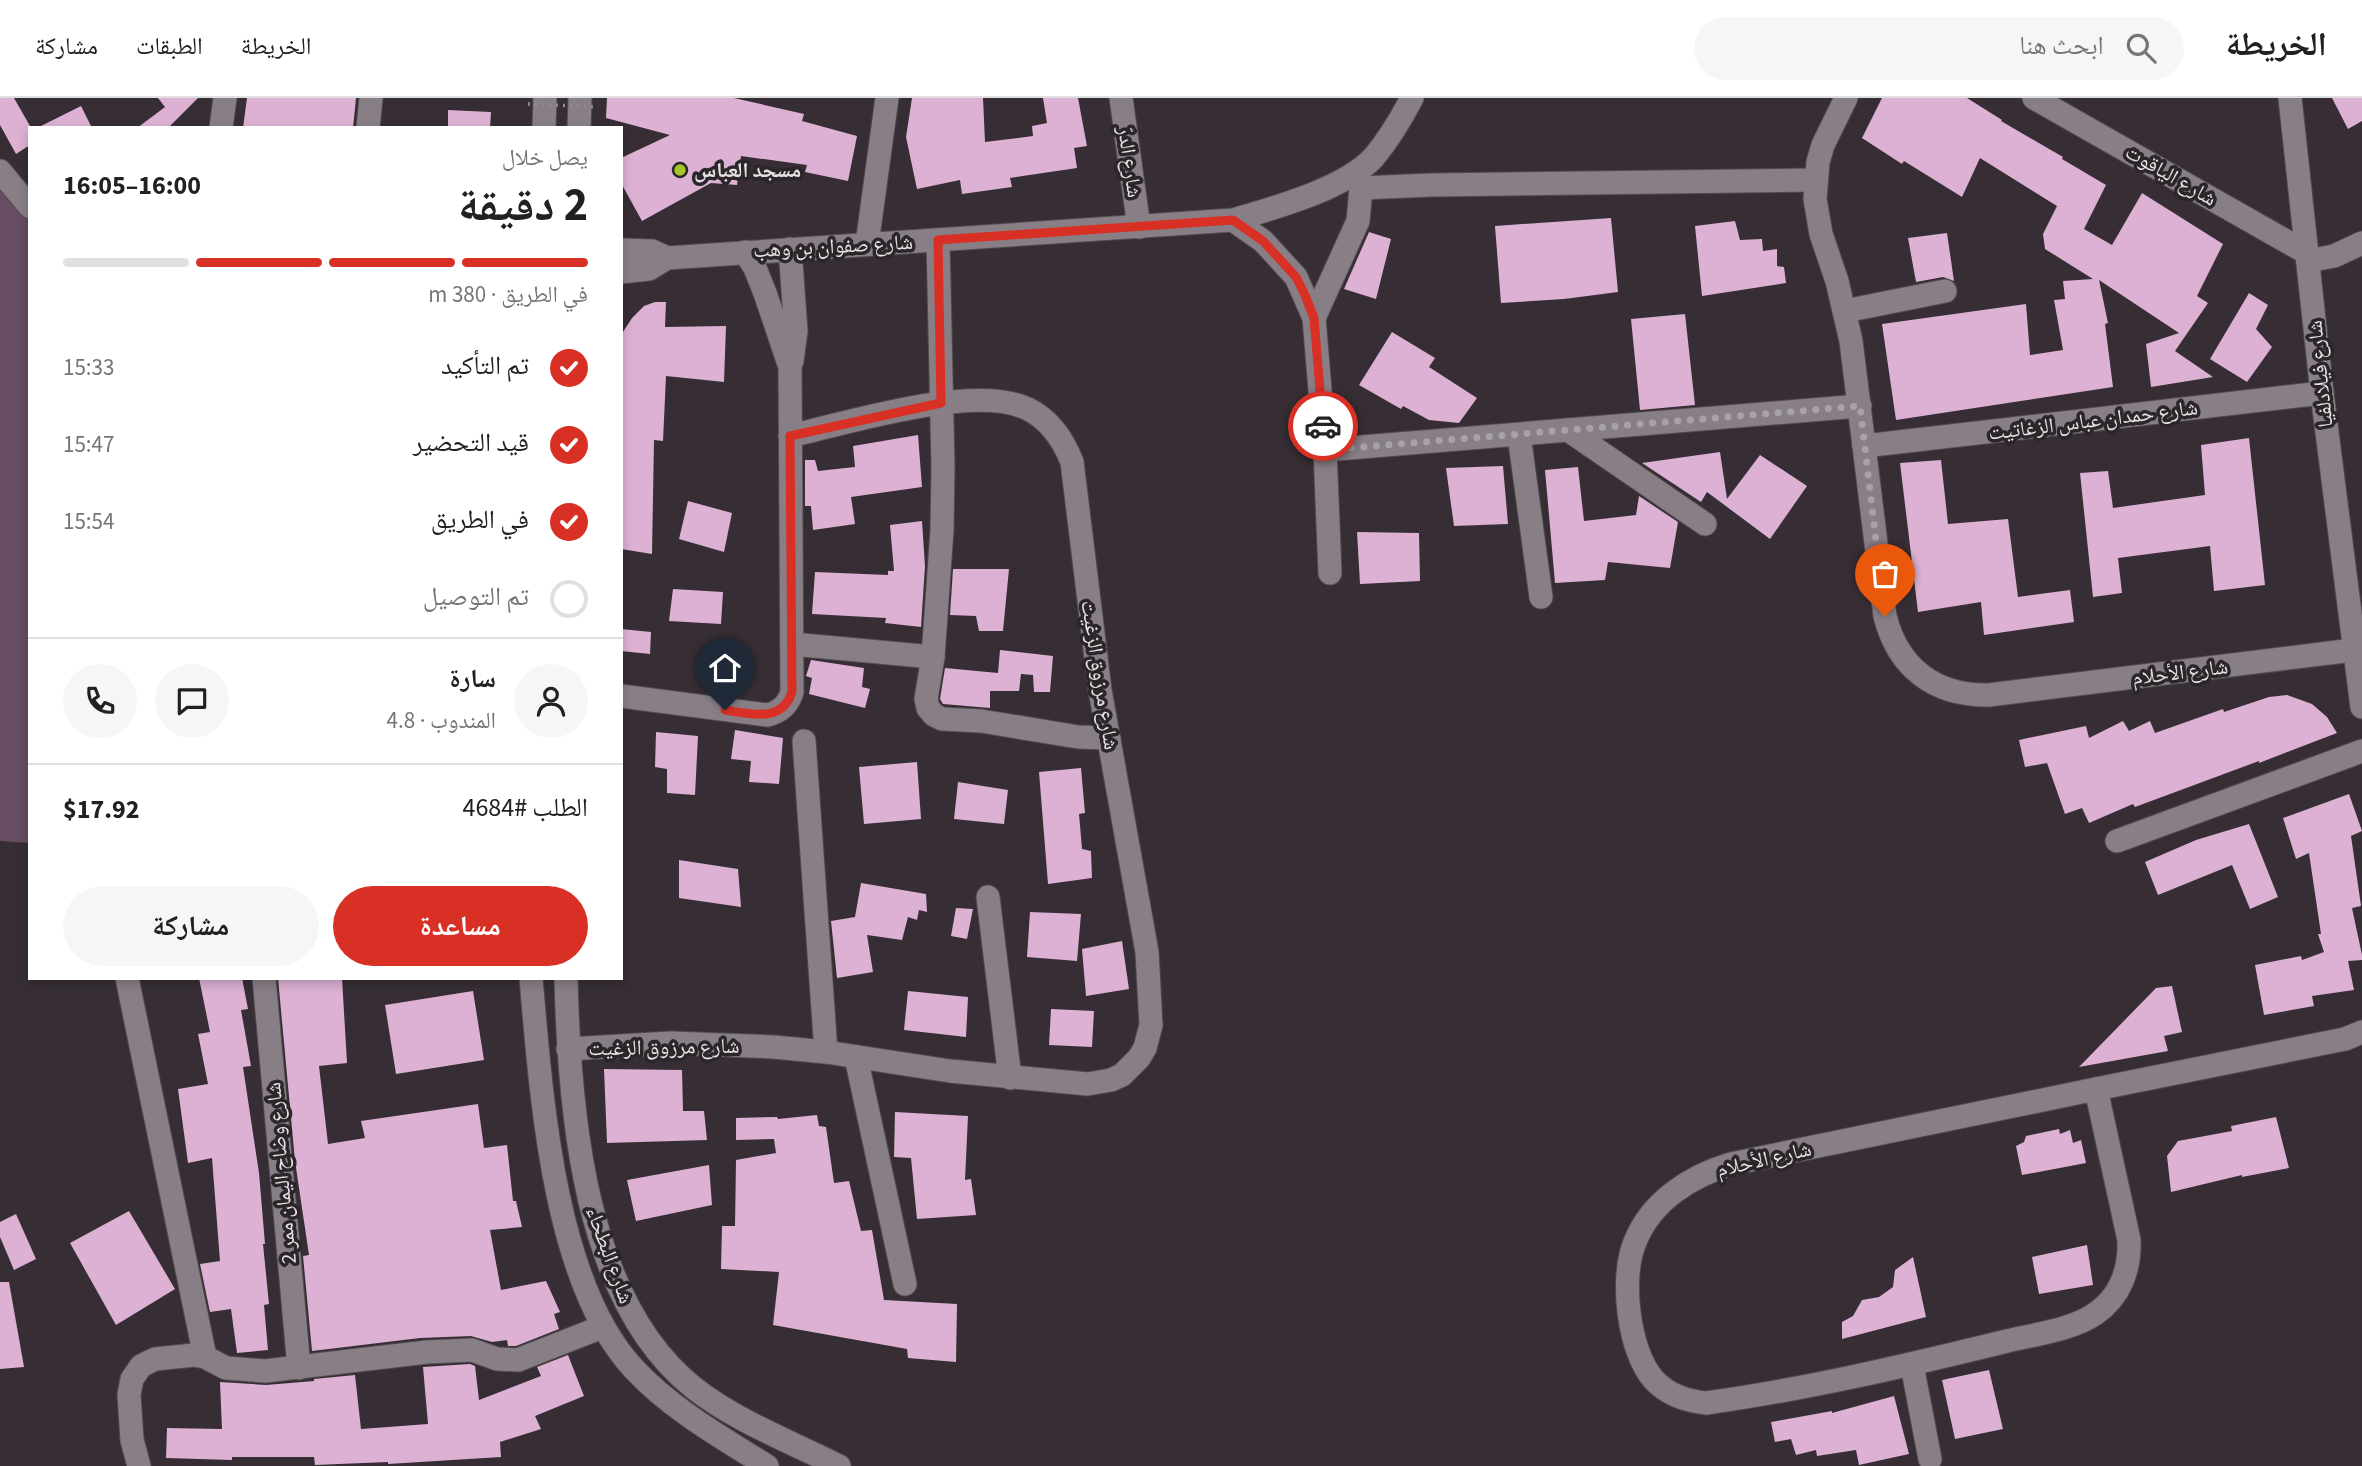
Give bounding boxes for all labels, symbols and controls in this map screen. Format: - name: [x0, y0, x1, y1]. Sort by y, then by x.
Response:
- search box: [1694, 17, 2184, 80]
- text: الخريطة: [2226, 21, 2327, 68]
- text: ابحث هنا: [2019, 27, 2104, 64]
- text: مشاركة: [35, 29, 98, 64]
- text: الطبقات: [136, 29, 203, 64]
- text: الخريطة: [241, 29, 311, 64]
- icon: search: [2122, 29, 2160, 67]
- street label: شارع الدرّ: [1110, 123, 1150, 200]
- street label: شارع الياقوت: [2120, 137, 2222, 213]
- text: يصل خلال: [502, 141, 588, 174]
- place label: مسجد العباس: [694, 155, 801, 185]
- marker: مسجد العباس: [672, 162, 688, 178]
- text: 16:00–16:05: [63, 167, 201, 204]
- text: 2 دقيقة: [458, 173, 588, 238]
- street label: شارع صفوان بن وهب: [752, 227, 914, 265]
- text: في الطريق · 380 m: [428, 278, 588, 311]
- street label: شارع فيلادلفيا: [2299, 319, 2341, 429]
- text: تم التأكيد: [441, 347, 529, 384]
- icon: check: [550, 349, 588, 387]
- text: 15:33: [63, 351, 114, 384]
- courier: [1288, 391, 1358, 461]
- street label: شارع حمدان عباس الزغاتيت: [1987, 392, 2199, 448]
- icon: car: [1304, 407, 1342, 445]
- text: قيد التحضير: [413, 424, 529, 461]
- icon: check: [550, 426, 588, 464]
- text: 15:47: [63, 428, 114, 461]
- text: في الطريق: [431, 501, 529, 538]
- icon: check: [550, 503, 588, 541]
- text: 15:54: [63, 505, 114, 538]
- pin: [1855, 544, 1915, 616]
- icon: bag: [1866, 555, 1904, 593]
- text: تم التوصيل: [423, 578, 529, 615]
- street label: شارع مرزوق الزغيت: [1073, 598, 1127, 752]
- pin: [695, 638, 755, 710]
- icon: home: [706, 649, 744, 687]
- street label: شارع الأحلام: [2130, 651, 2230, 693]
- text: سارة: [449, 660, 496, 697]
- button: phone: [63, 664, 137, 738]
- button: chat: [155, 664, 229, 738]
- button: person: [514, 664, 588, 738]
- text: المندوب · 4.8: [386, 704, 496, 737]
- text: الطلب #4684: [463, 789, 588, 826]
- text: $17.92: [63, 791, 139, 828]
- button: مشاركة: [63, 886, 319, 966]
- button: مساعدة: [333, 886, 588, 966]
- street label: شارع مرزوق الزغيت: [588, 1031, 740, 1063]
- street label: شارع وضاح اليمان ممر 2: [258, 1081, 304, 1265]
- street label: شارع الأحلام: [1714, 1134, 1814, 1184]
- street label: شارع البطحاء: [579, 1202, 641, 1308]

